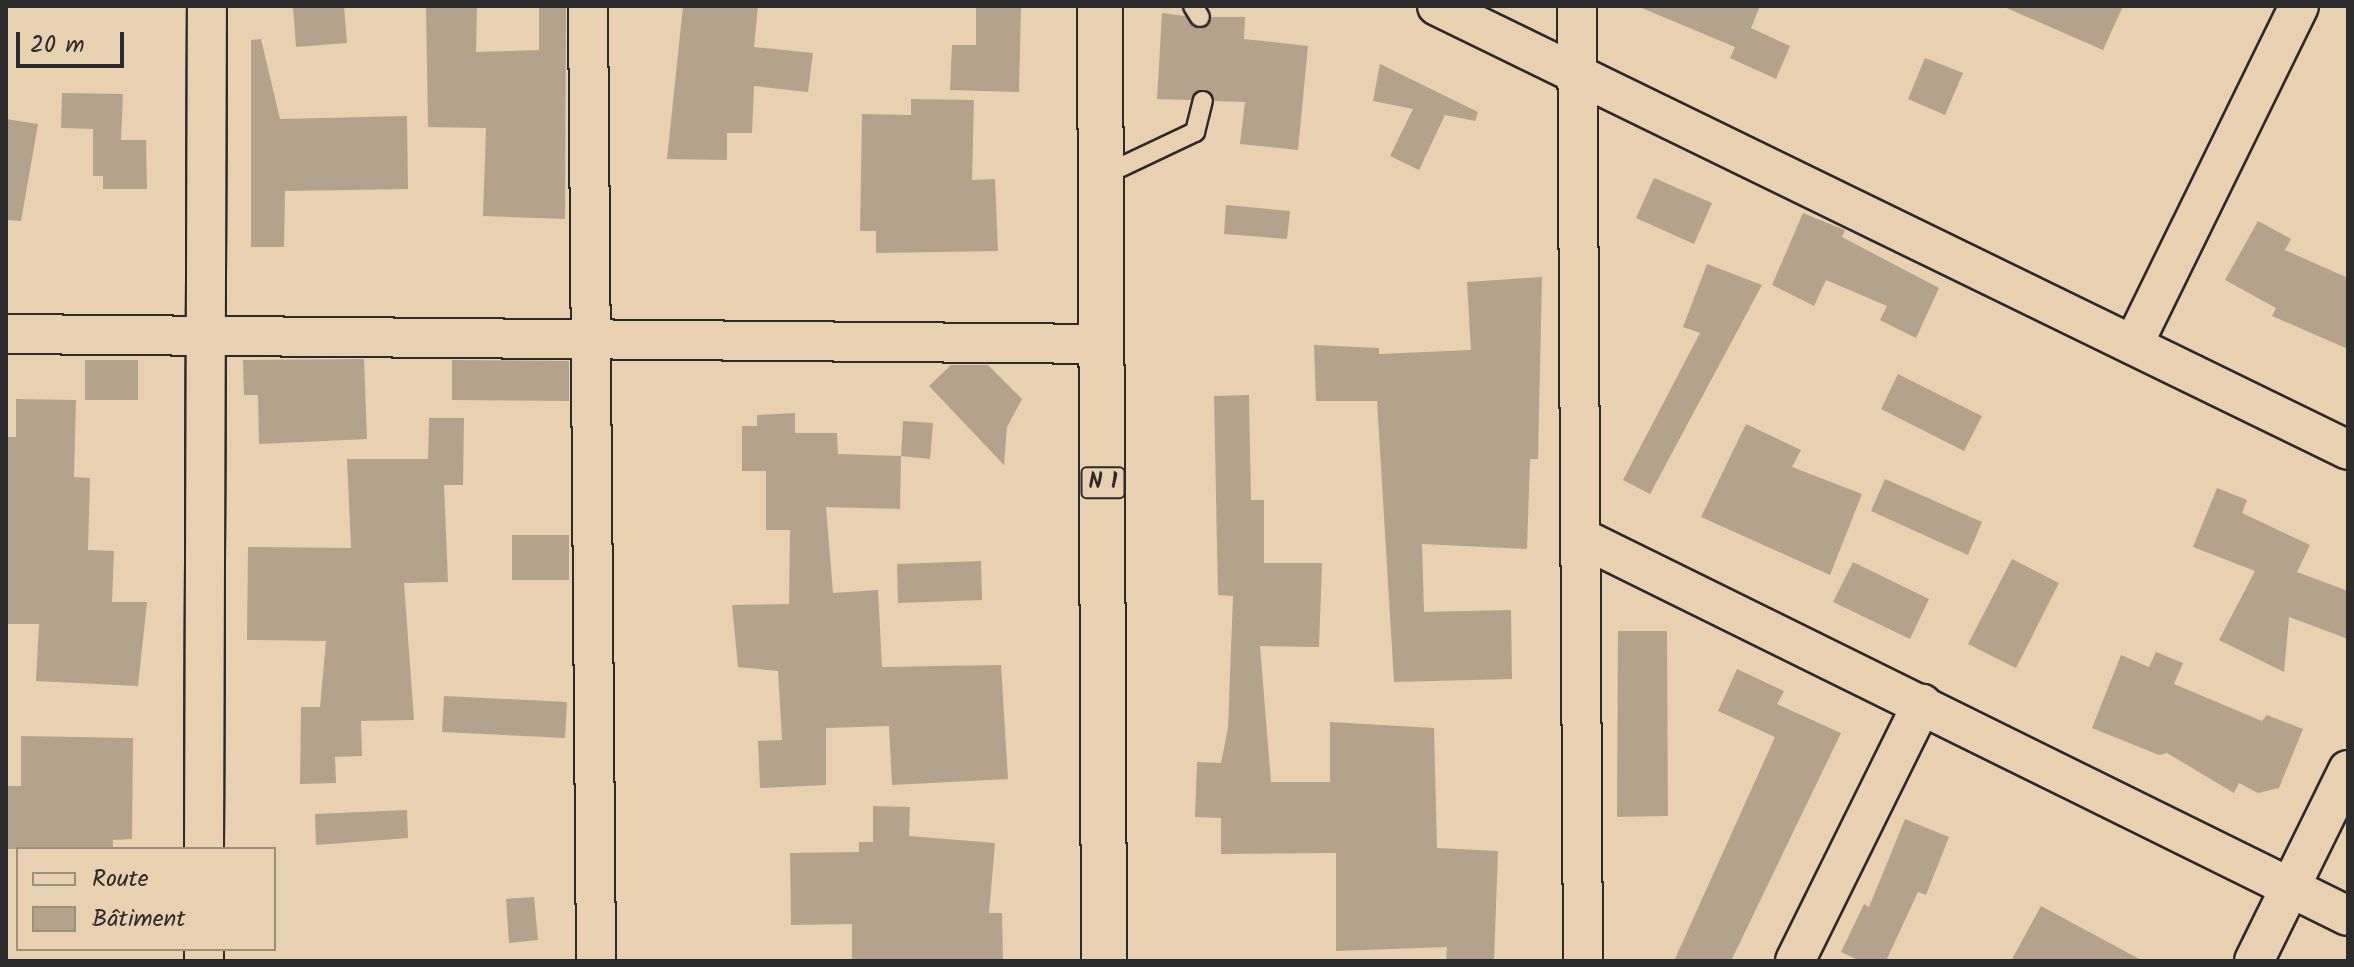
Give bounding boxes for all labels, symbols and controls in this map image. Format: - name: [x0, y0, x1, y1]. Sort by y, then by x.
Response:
- scale bar: [20, 16, 128, 66]
- text: 20 m: [30, 26, 85, 65]
- road number: N 1: [1079, 465, 1127, 501]
- legend: [16, 847, 276, 951]
- text: Route: [92, 860, 149, 899]
- text: Bâtiment: [92, 900, 186, 939]

